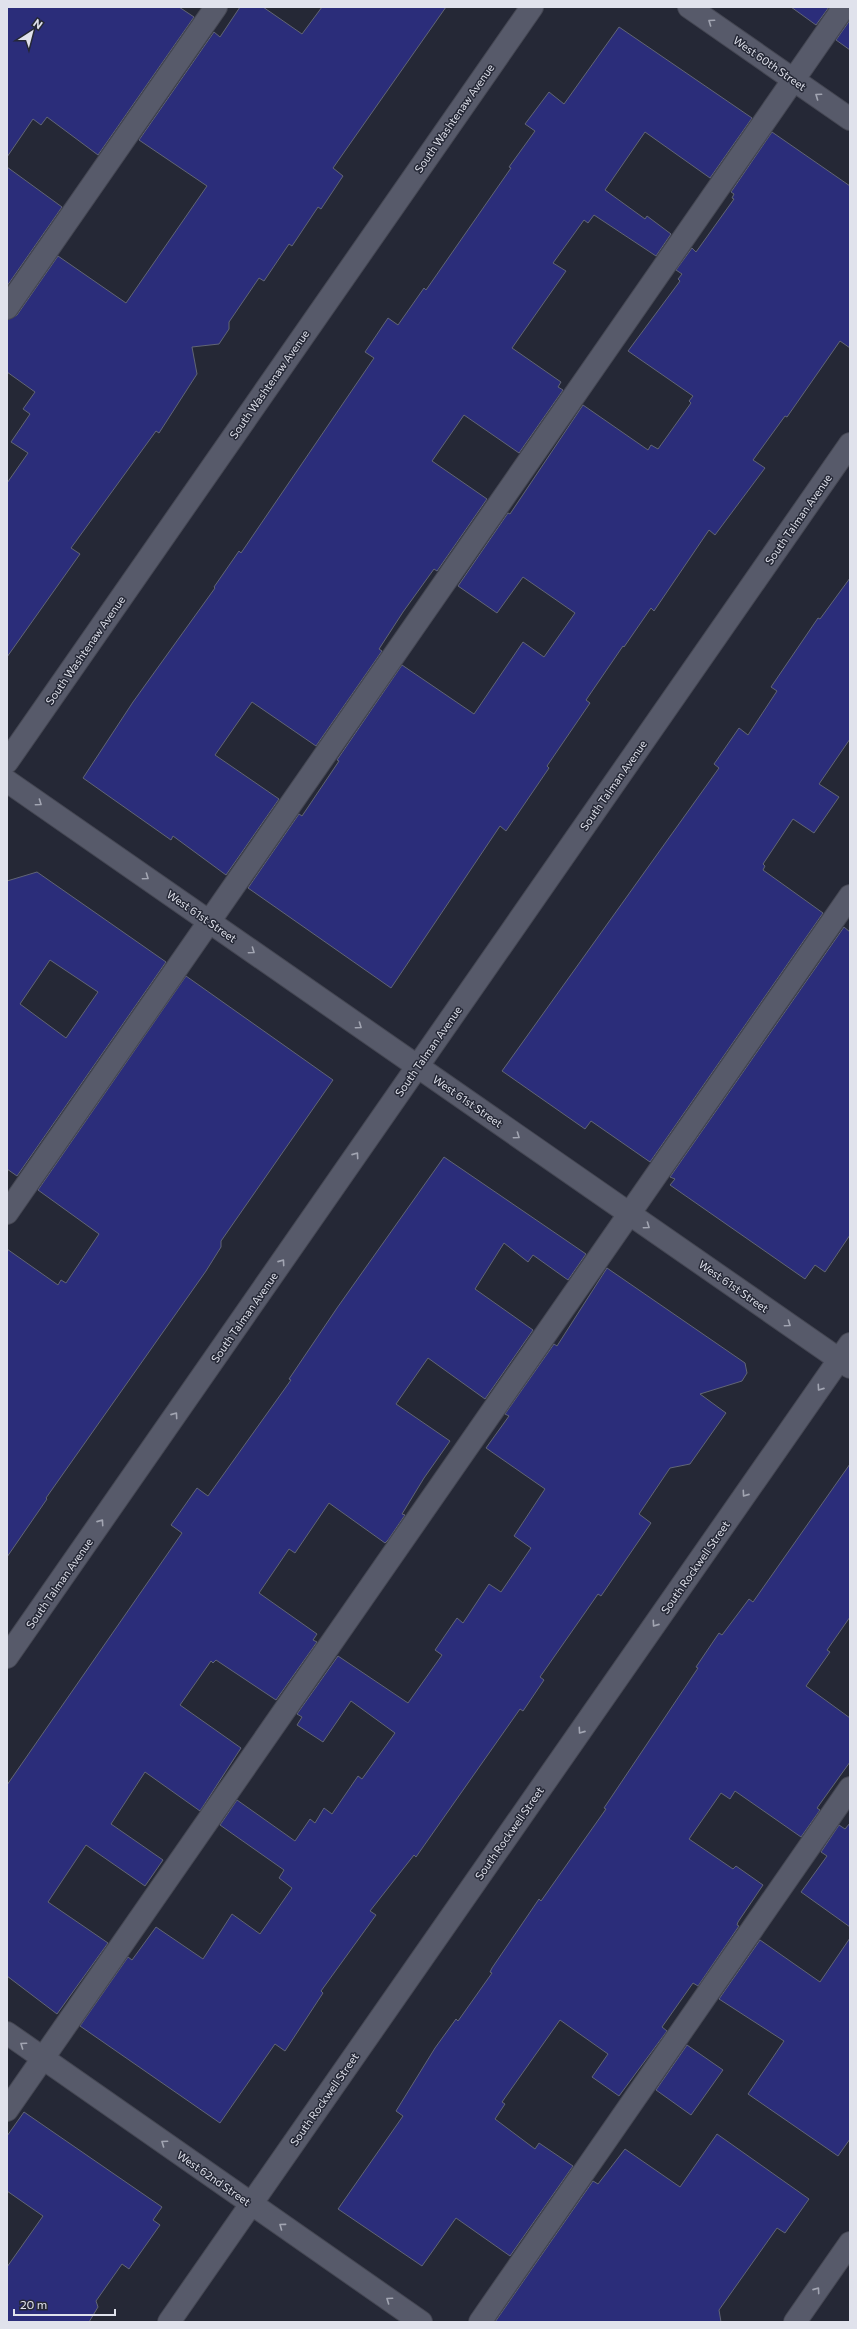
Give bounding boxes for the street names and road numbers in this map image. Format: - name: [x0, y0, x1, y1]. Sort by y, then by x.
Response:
- street label: West 60th Street: [731, 33, 809, 93]
- street label: South Washtenaw Avenue: [412, 61, 497, 175]
- street label: South Washtenaw Avenue: [227, 327, 312, 441]
- street label: South Talman Avenue: [762, 471, 834, 567]
- street label: South Washtenaw Avenue: [43, 593, 128, 707]
- street label: South Talman Avenue: [577, 737, 649, 833]
- street label: West 61st Street: [165, 887, 240, 945]
- street label: South Talman Avenue: [392, 1003, 464, 1099]
- street label: West 61st Street: [431, 1072, 506, 1130]
- street label: West 61st Street: [697, 1257, 772, 1315]
- street label: South Talman Avenue: [208, 1269, 280, 1365]
- street label: South Rockwell Street: [658, 1518, 732, 1616]
- street label: South Talman Avenue: [23, 1535, 95, 1631]
- street label: South Rockwell Street: [472, 1784, 546, 1882]
- street label: South Rockwell Street: [287, 2050, 361, 2148]
- street label: West 62nd Street: [175, 2148, 254, 2208]

